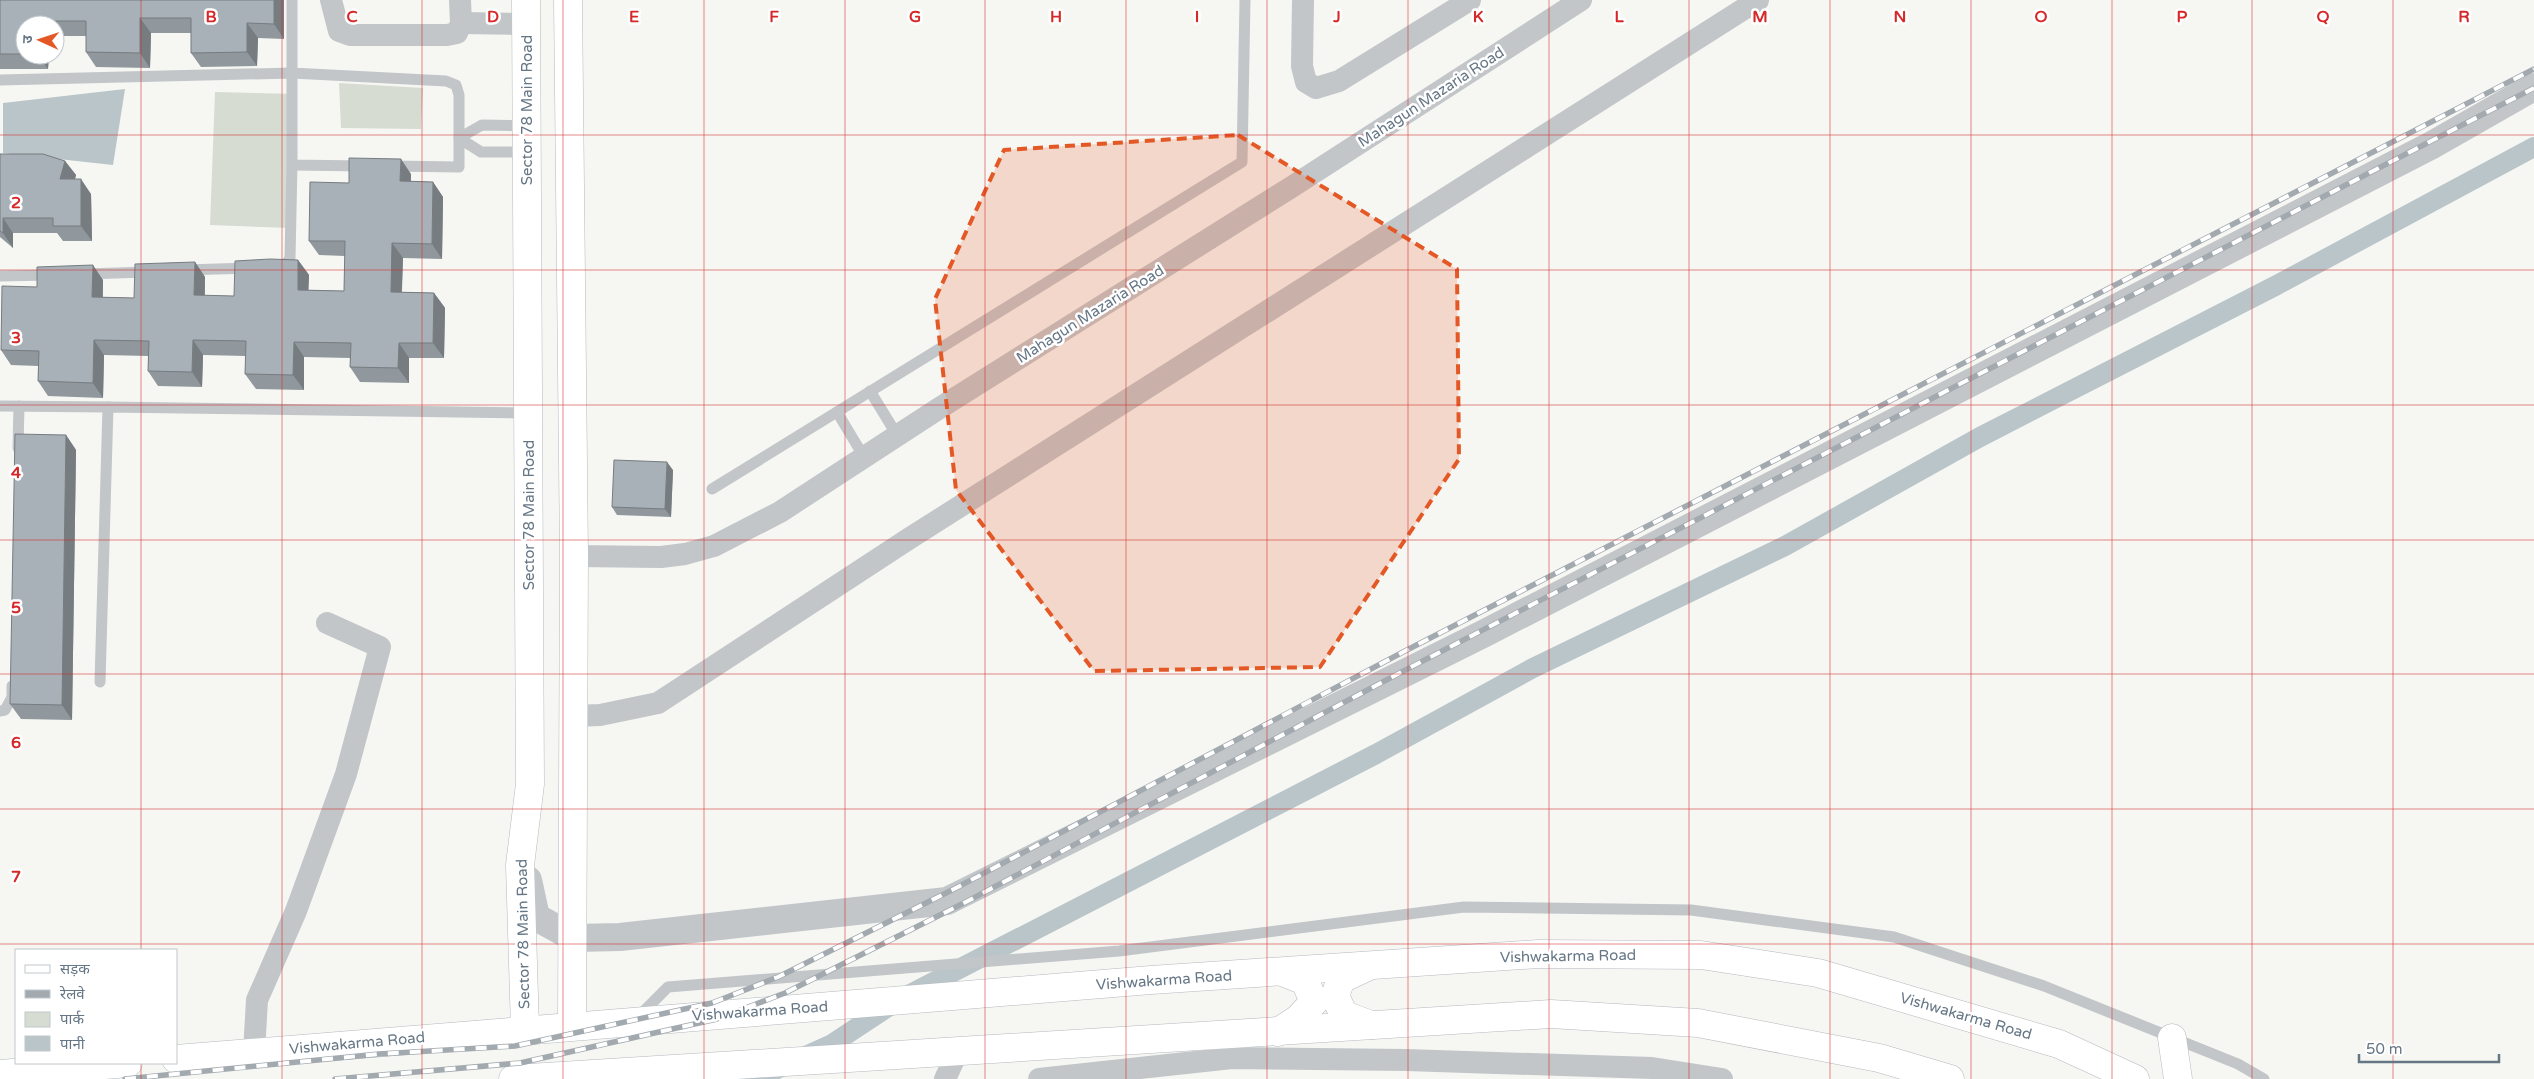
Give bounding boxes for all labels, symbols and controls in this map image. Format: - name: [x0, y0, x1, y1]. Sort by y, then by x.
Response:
- text: B: [205, 7, 217, 27]
- text: C: [346, 7, 358, 27]
- text: D: [487, 7, 499, 27]
- text: E: [629, 7, 639, 27]
- text: F: [769, 7, 779, 27]
- text: G: [909, 7, 921, 27]
- text: H: [1050, 7, 1062, 27]
- text: I: [1195, 7, 1199, 27]
- text: J: [1332, 7, 1341, 27]
- text: K: [1473, 7, 1484, 27]
- text: L: [1614, 7, 1624, 27]
- text: M: [1752, 7, 1768, 27]
- text: N: [1894, 7, 1906, 27]
- text: O: [2035, 7, 2048, 27]
- text: P: [2177, 7, 2188, 27]
- text: Q: [2317, 7, 2330, 27]
- text: R: [2458, 7, 2470, 27]
- north arrow: [15, 15, 65, 65]
- text: उ: [19, 34, 36, 44]
- street label: Sector 78 Main Road: [518, 35, 536, 185]
- street label: Mahagun Mazaria Road: [1355, 43, 1507, 151]
- text: 2: [11, 193, 21, 213]
- street label: Mahagun Mazaria Road: [1013, 261, 1167, 367]
- text: 3: [11, 328, 21, 348]
- street label: Sector 78 Main Road: [520, 440, 538, 590]
- text: 4: [11, 463, 21, 483]
- text: 5: [11, 598, 21, 618]
- text: 6: [11, 733, 21, 753]
- street label: Sector 78 Main Road: [513, 859, 533, 1009]
- text: 7: [11, 867, 21, 887]
- street label: Vishwakarma Road: [1500, 946, 1636, 966]
- legend: [15, 949, 178, 1064]
- text: सड़क: [60, 960, 90, 978]
- street label: Vishwakarma Road: [1095, 966, 1233, 994]
- text: रेलवे: [59, 985, 85, 1003]
- street label: Vishwakarma Road: [1898, 989, 2034, 1043]
- street label: Vishwakarma Road: [691, 997, 829, 1025]
- text: पार्क: [60, 1010, 84, 1028]
- street label: Vishwakarma Road: [288, 1028, 426, 1058]
- scale bar: [2359, 1032, 2499, 1064]
- text: पानी: [60, 1035, 86, 1053]
- text: 50 m: [2366, 1040, 2403, 1058]

